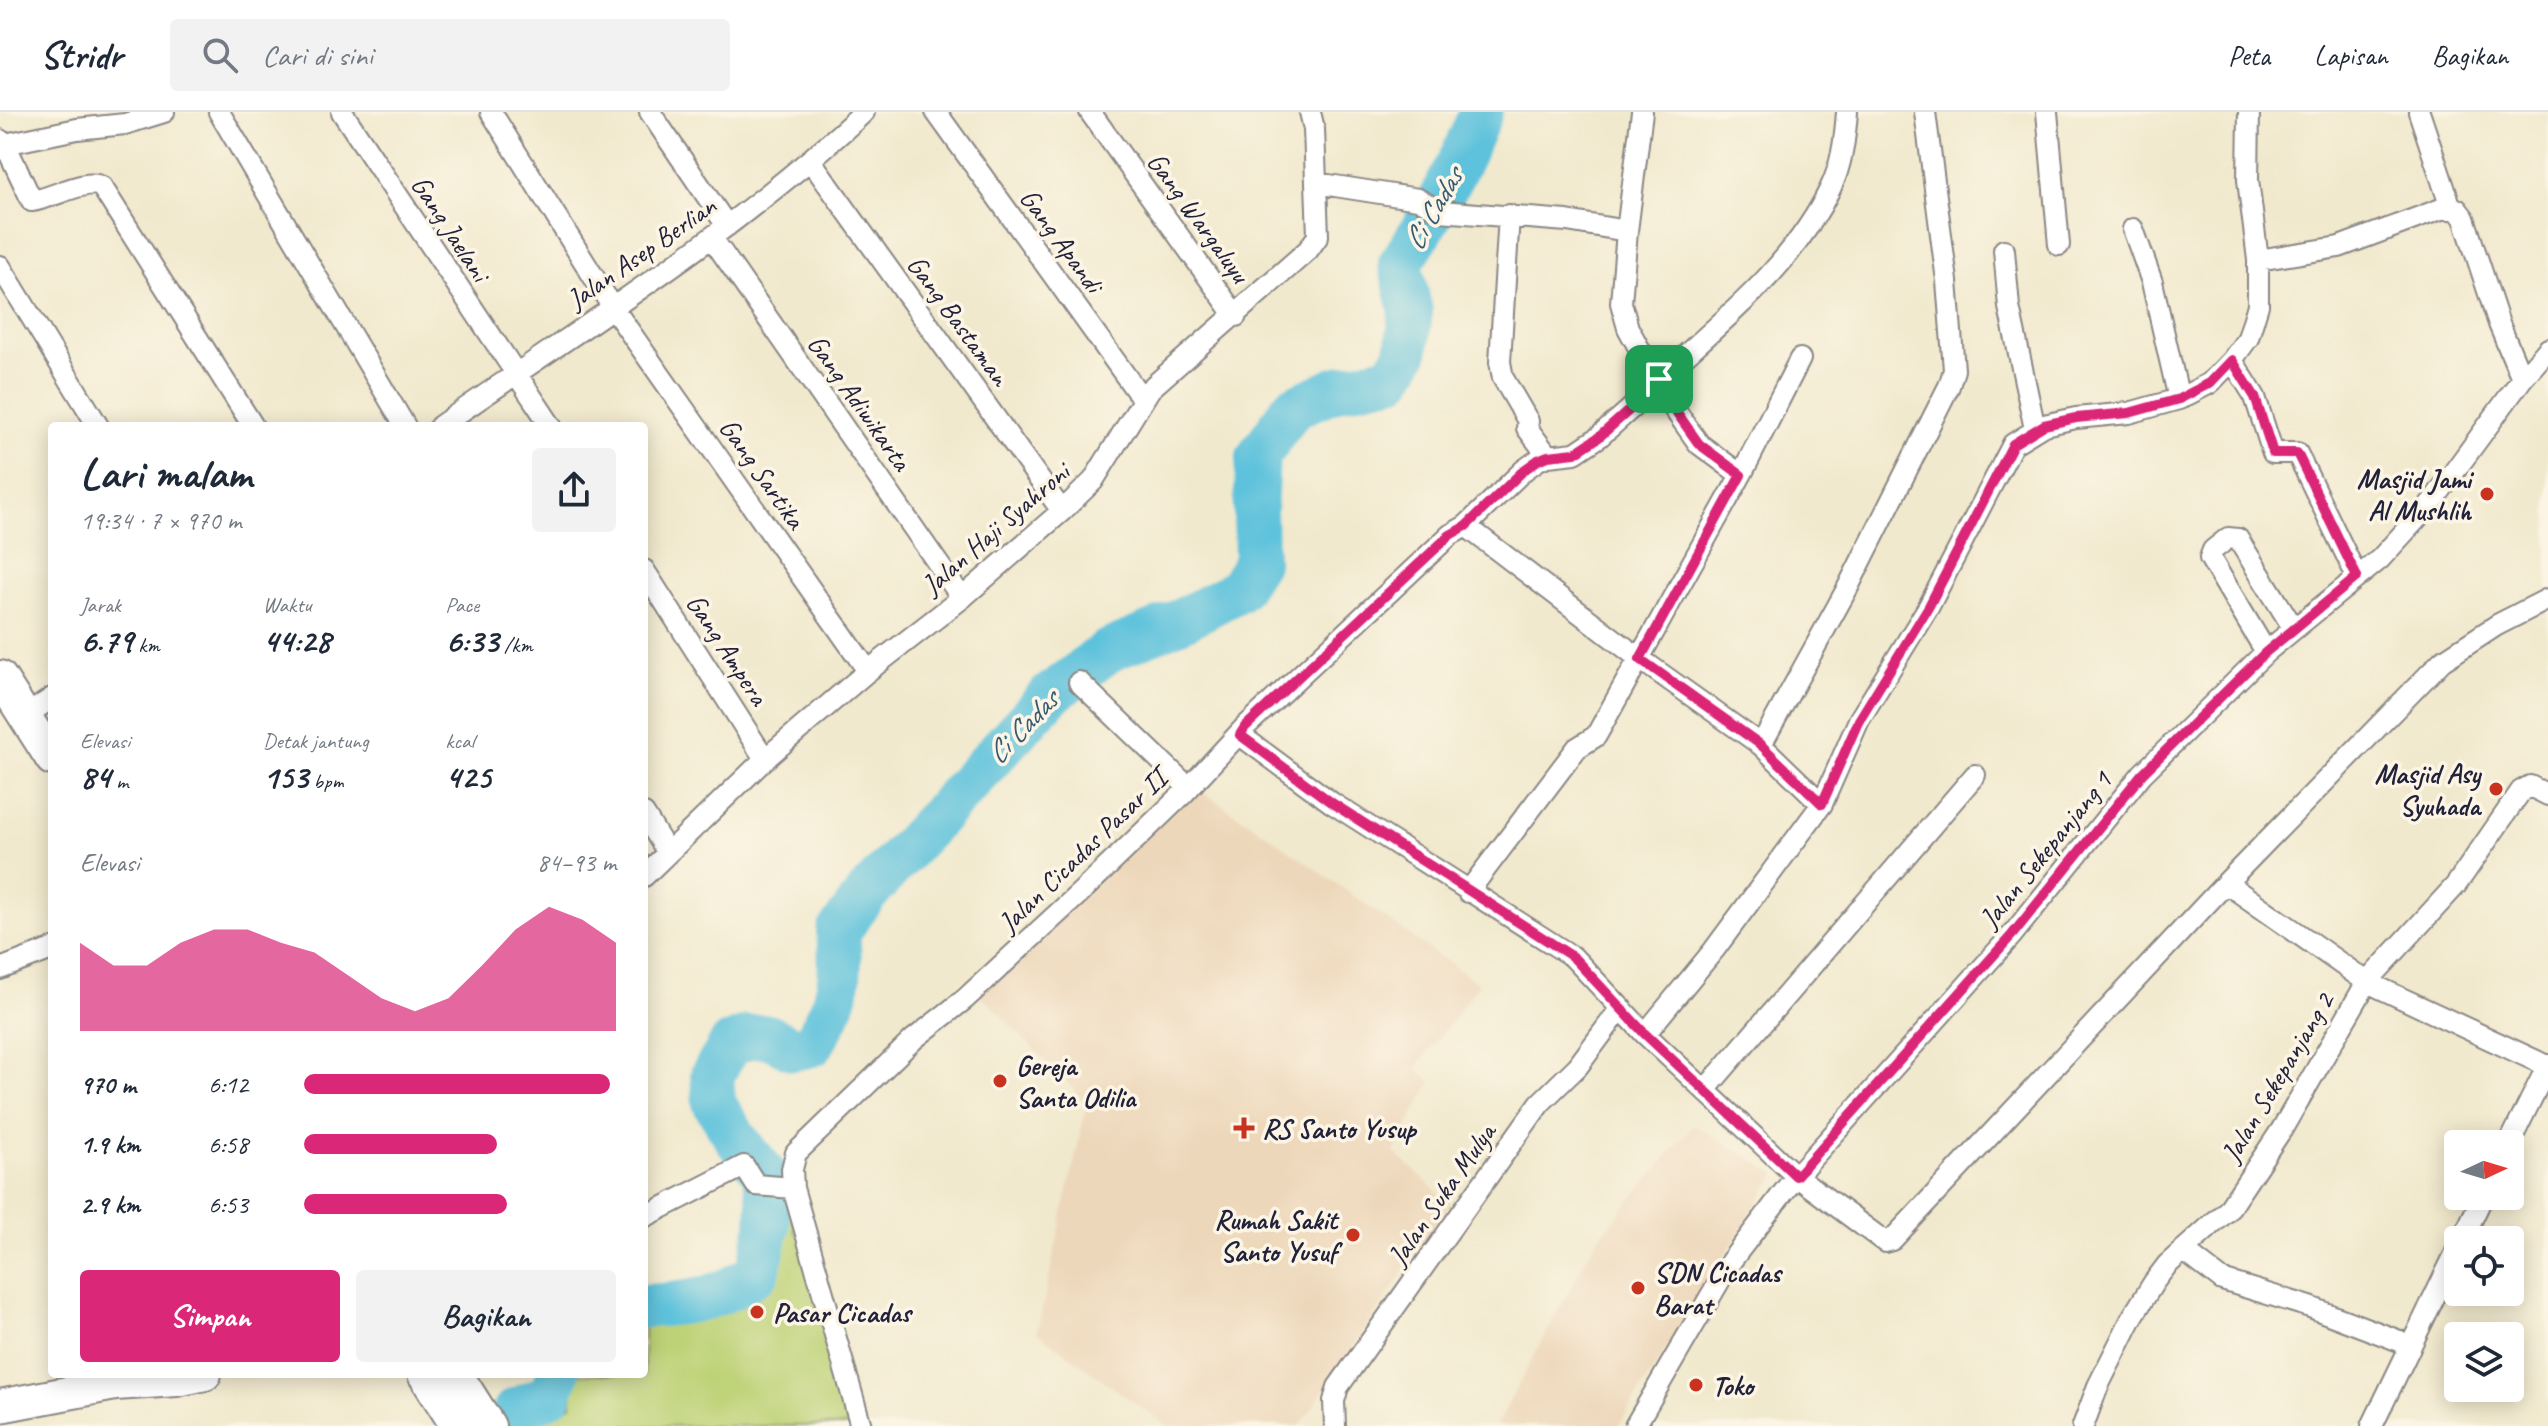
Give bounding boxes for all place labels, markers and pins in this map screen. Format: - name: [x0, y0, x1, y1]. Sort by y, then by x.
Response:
- pin: [1625, 345, 1693, 413]
- place label: Masjid Jami Al Mushlih: [2357, 461, 2474, 528]
- marker: Masjid Jami Al Mushlih: [2478, 485, 2496, 503]
- place label: Masjid Asy Syuhada: [2374, 756, 2482, 823]
- marker: Masjid Asy Syuhada: [2487, 780, 2505, 798]
- place label: Gereja Santa Odilia: [1016, 1048, 1138, 1115]
- marker: Gereja Santa Odilia: [991, 1072, 1009, 1090]
- place label: RS Santo Yusup: [1262, 1111, 1418, 1146]
- marker: RS Santo Yusup: [1233, 1117, 1255, 1139]
- place label: Rumah Sakit Santo Yusuf: [1214, 1202, 1344, 1269]
- marker: Rumah Sakit Santo Yusuf: [1344, 1226, 1362, 1244]
- place label: SDN Cicadas Barat: [1654, 1255, 1784, 1322]
- marker: SDN Cicadas Barat: [1629, 1279, 1647, 1297]
- place label: Pasar Cicadas: [773, 1295, 914, 1330]
- marker: Pasar Cicadas: [748, 1303, 766, 1321]
- place label: Toko: [1712, 1368, 1756, 1403]
- marker: Toko: [1687, 1376, 1705, 1394]

